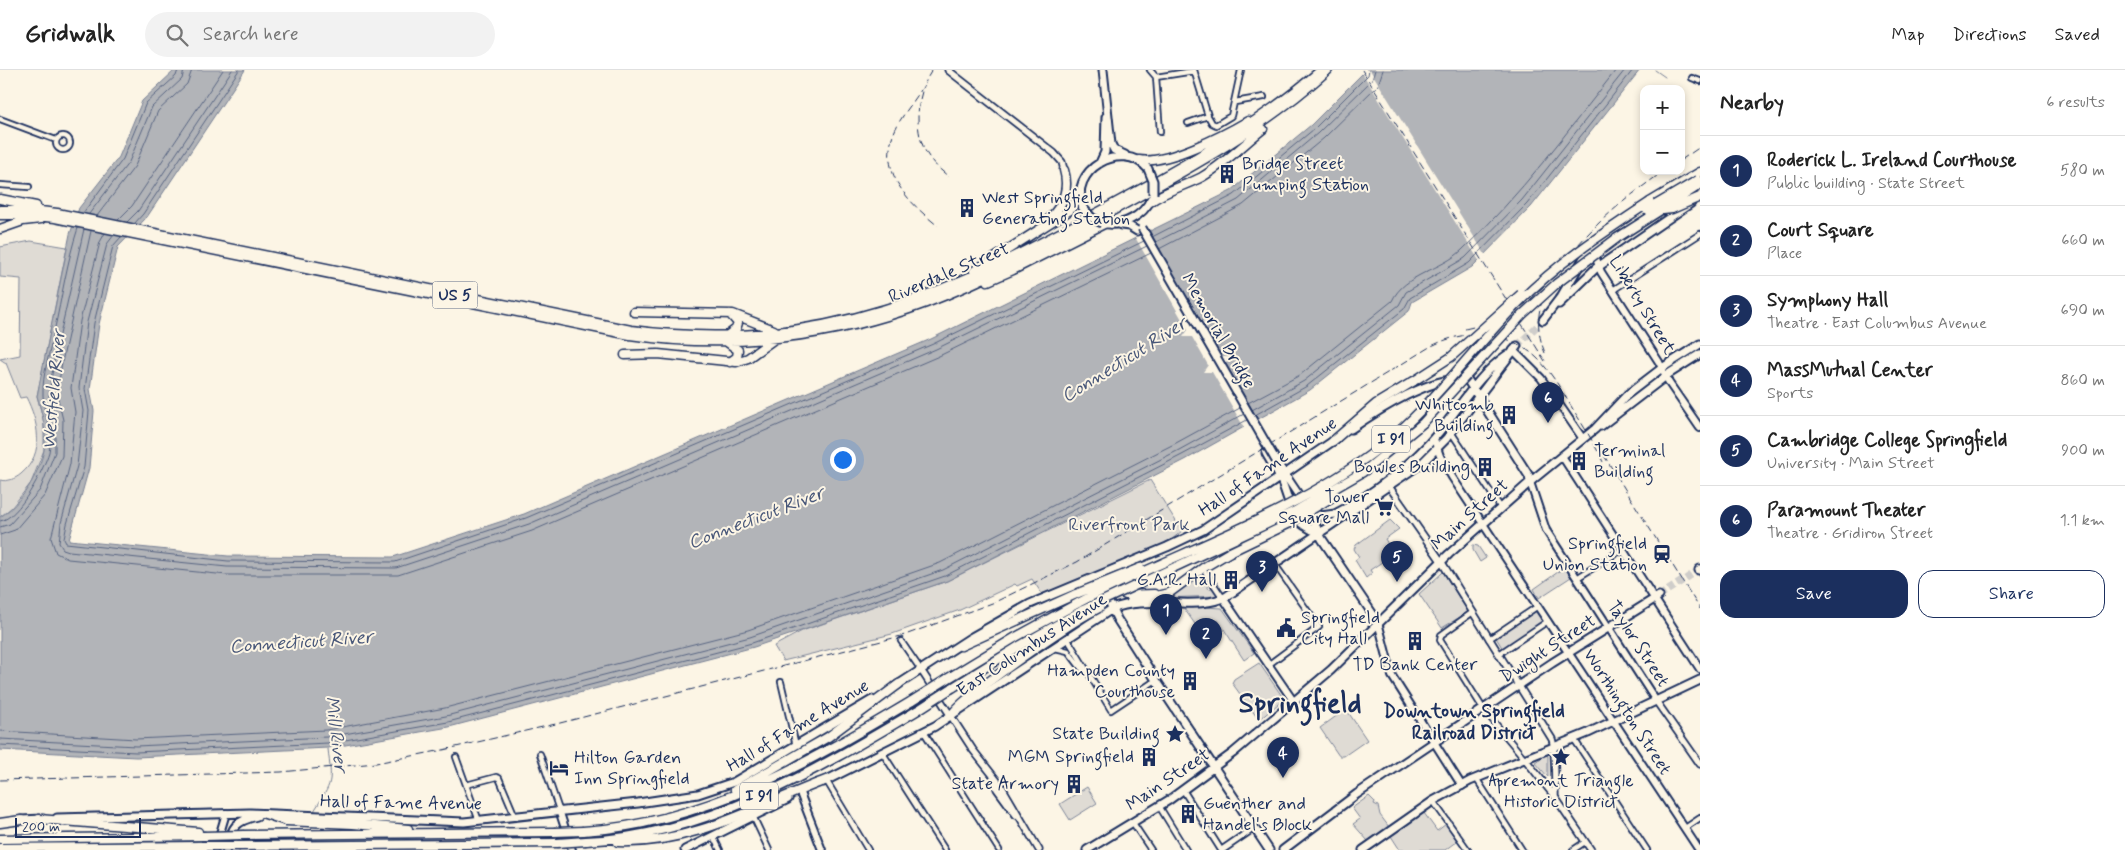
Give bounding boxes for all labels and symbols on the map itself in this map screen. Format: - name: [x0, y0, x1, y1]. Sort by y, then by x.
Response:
- place label: Bridge Street Pumping Station: [1242, 152, 1369, 199]
- building icon: Bridge Street Pumping Station: [1216, 163, 1238, 185]
- place label: West Springfield Generating Station: [982, 186, 1130, 233]
- building icon: West Springfield Generating Station: [956, 197, 978, 219]
- street label: Riverdale Street: [885, 237, 1013, 309]
- street label: Liberty Street: [1603, 251, 1681, 359]
- street label: Memorial Bridge: [1174, 269, 1261, 394]
- road number: US 5: [432, 282, 478, 308]
- water label: Connecticut River: [1057, 310, 1194, 409]
- water label: Westfield River: [36, 326, 72, 451]
- pin: 6: [1532, 382, 1564, 423]
- place label: Whitcomb Building: [1415, 393, 1494, 440]
- building icon: Whitcomb Building: [1498, 404, 1520, 426]
- street label: Hall of Fame Avenue: [1194, 412, 1342, 522]
- road number: I 91: [1372, 426, 1410, 452]
- place label: Terminal Building: [1594, 439, 1665, 486]
- your location: [830, 447, 856, 473]
- building icon: Terminal Building: [1568, 450, 1590, 472]
- place label: Bowles Building: [1354, 455, 1470, 480]
- building icon: Bowles Building: [1474, 456, 1496, 478]
- street label: Main Street: [1426, 474, 1514, 556]
- water label: Connecticut River: [685, 480, 830, 555]
- place label: Tower Square Mall: [1278, 485, 1370, 530]
- supermarket icon: Tower Square Mall: [1373, 496, 1395, 518]
- park label: Riverfront Park: [1068, 513, 1190, 537]
- place label: Springfield Union Station: [1543, 532, 1647, 577]
- pin: 5: [1381, 541, 1413, 582]
- station icon: Springfield Union Station: [1651, 543, 1673, 565]
- pin: 3: [1246, 551, 1278, 592]
- place label: G.A.R. Hall: [1137, 568, 1216, 592]
- building icon: G.A.R. Hall: [1220, 569, 1242, 591]
- street label: East Columbus Avenue: [952, 587, 1112, 703]
- pin: 1: [1150, 594, 1182, 635]
- street label: Taylor Street: [1601, 596, 1675, 692]
- place label: Springfield City Hall: [1301, 606, 1380, 651]
- street label: Dwight Street: [1495, 609, 1601, 690]
- public building icon: Springfield City Hall: [1275, 617, 1297, 639]
- pin: 2: [1190, 618, 1222, 659]
- water label: Connecticut River: [229, 624, 376, 659]
- building icon: TD Bank Center: [1404, 630, 1426, 652]
- street label: Worthington Street: [1576, 644, 1677, 781]
- place label: TD Bank Center: [1353, 653, 1478, 677]
- place label: Hampden County Courthouse: [1047, 659, 1175, 704]
- building icon: Hampden County Courthouse: [1179, 670, 1201, 692]
- street label: Hall of Fame Avenue: [722, 674, 874, 778]
- district label: Springfield: [1238, 686, 1362, 726]
- water label: Mill River: [319, 694, 353, 777]
- district label: Downtown Springfield Railroad District: [1383, 699, 1565, 746]
- place label: State Building: [1052, 722, 1160, 748]
- place icon: State Building: [1164, 723, 1186, 745]
- pin: 4: [1267, 737, 1299, 778]
- street label: Main Street: [1121, 743, 1215, 817]
- place label: MGM Springfield: [1008, 745, 1134, 771]
- place label: Hilton Garden Inn Springfield: [574, 746, 690, 791]
- building icon: MGM Springfield: [1138, 746, 1160, 768]
- place icon: Apremont Triangle Historic District: [1550, 746, 1572, 768]
- hotel icon: Hilton Garden Inn Springfield: [548, 757, 570, 779]
- place label: Apremont Triangle Historic District: [1488, 769, 1634, 814]
- place label: State Armory: [952, 772, 1059, 796]
- building icon: State Armory: [1063, 773, 1085, 795]
- road number: I 91: [740, 782, 778, 809]
- street label: Hall of Fame Avenue: [320, 790, 482, 816]
- place label: Guenther and Handel's Block: [1203, 792, 1312, 837]
- building icon: Guenther and Handel's Block: [1177, 803, 1199, 825]
- scale bar: [15, 815, 141, 838]

